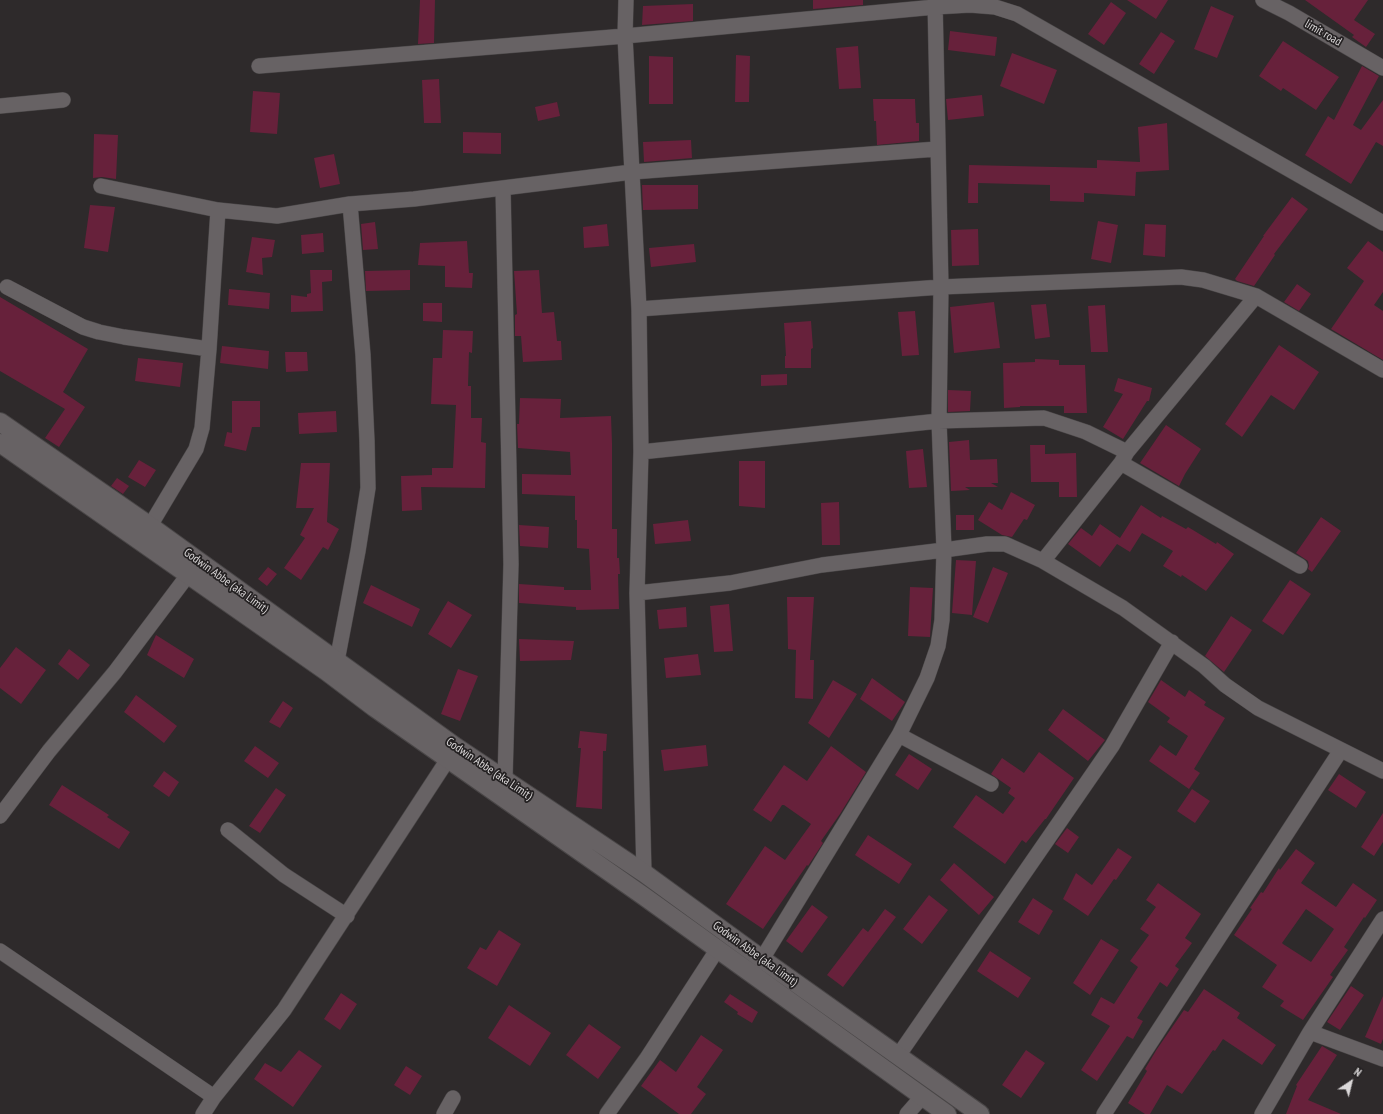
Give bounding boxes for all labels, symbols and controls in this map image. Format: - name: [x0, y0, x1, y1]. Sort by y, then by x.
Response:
- street label: limit road: [1302, 17, 1344, 49]
- street label: Godwin Abbe (aka Limit): [181, 545, 271, 617]
- street label: Godwin Abbe (aka Limit): [443, 735, 535, 803]
- street label: Godwin Abbe (aka Limit): [710, 918, 800, 990]
- north arrow: [1331, 1062, 1371, 1102]
- text: N: [1351, 1065, 1364, 1080]

